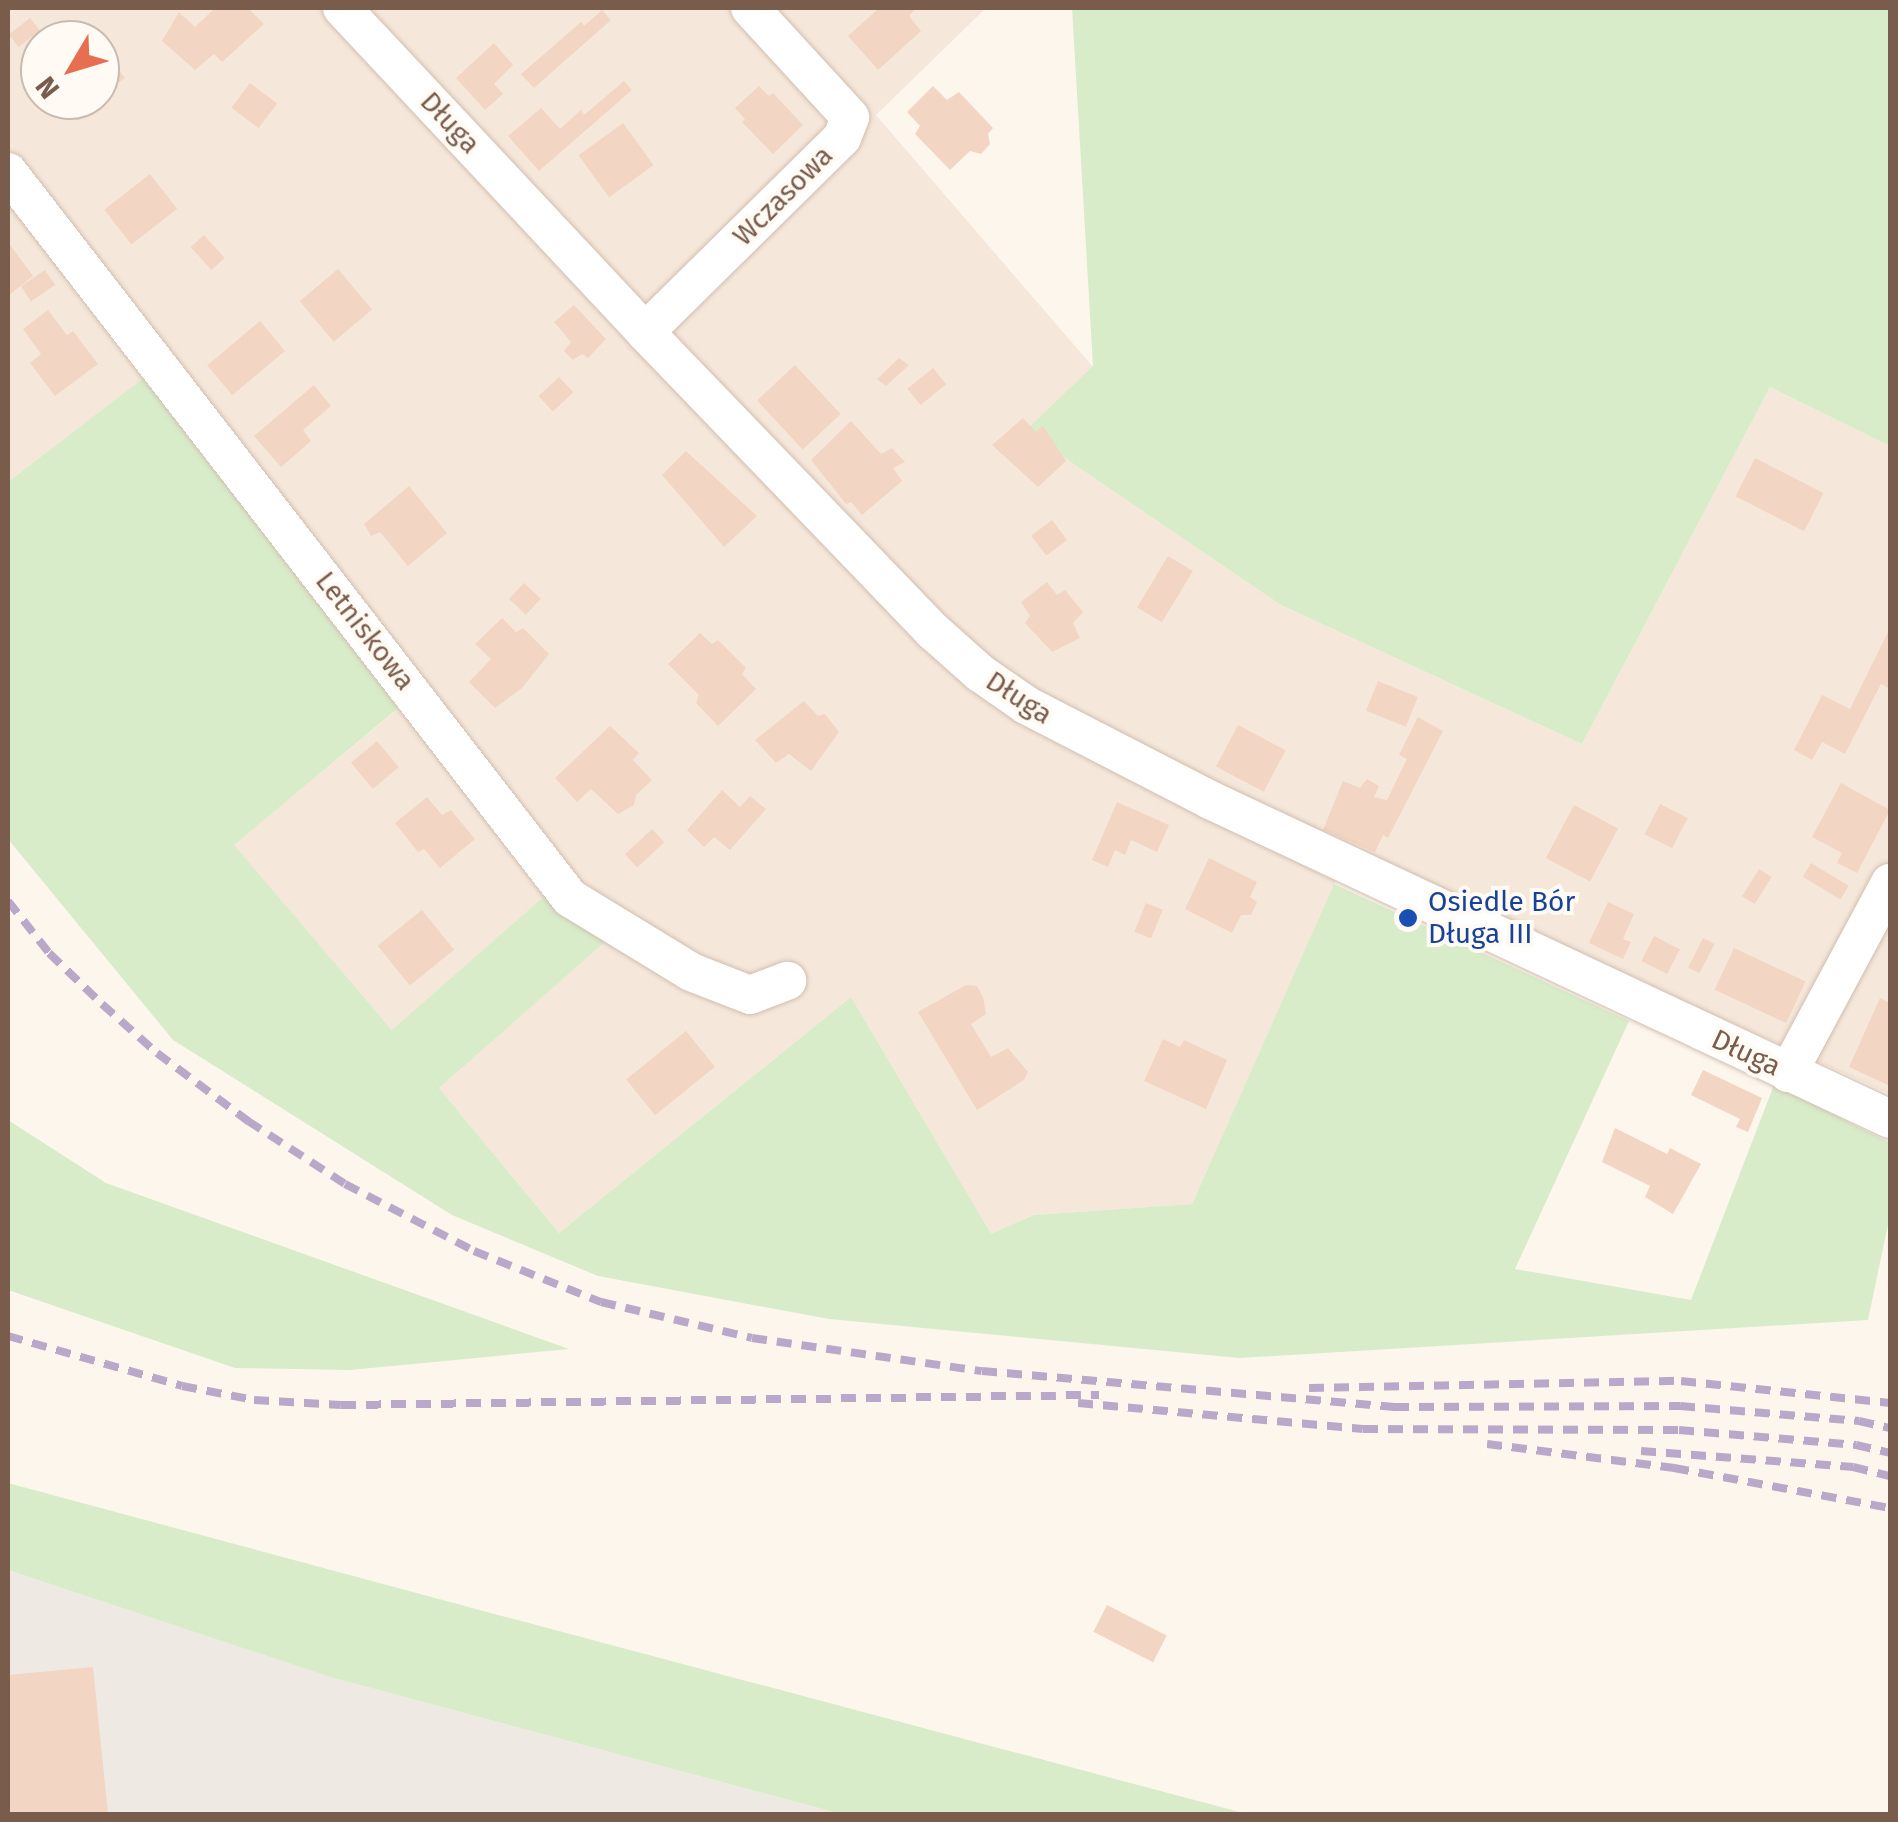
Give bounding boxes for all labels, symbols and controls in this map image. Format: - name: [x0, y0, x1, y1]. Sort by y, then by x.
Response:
- north arrow: [20, 20, 120, 120]
- text: N: [29, 70, 66, 105]
- street label: Długa: [413, 85, 487, 161]
- street label: Wczasowa: [726, 139, 840, 253]
- street label: Letniskowa: [308, 565, 422, 697]
- street label: Długa: [980, 664, 1058, 732]
- place label: Osiedle Bór Długa III: [1428, 885, 1575, 951]
- marker: Osiedle Bór Długa III: [1397, 907, 1419, 929]
- street label: Długa: [1706, 1022, 1786, 1084]

